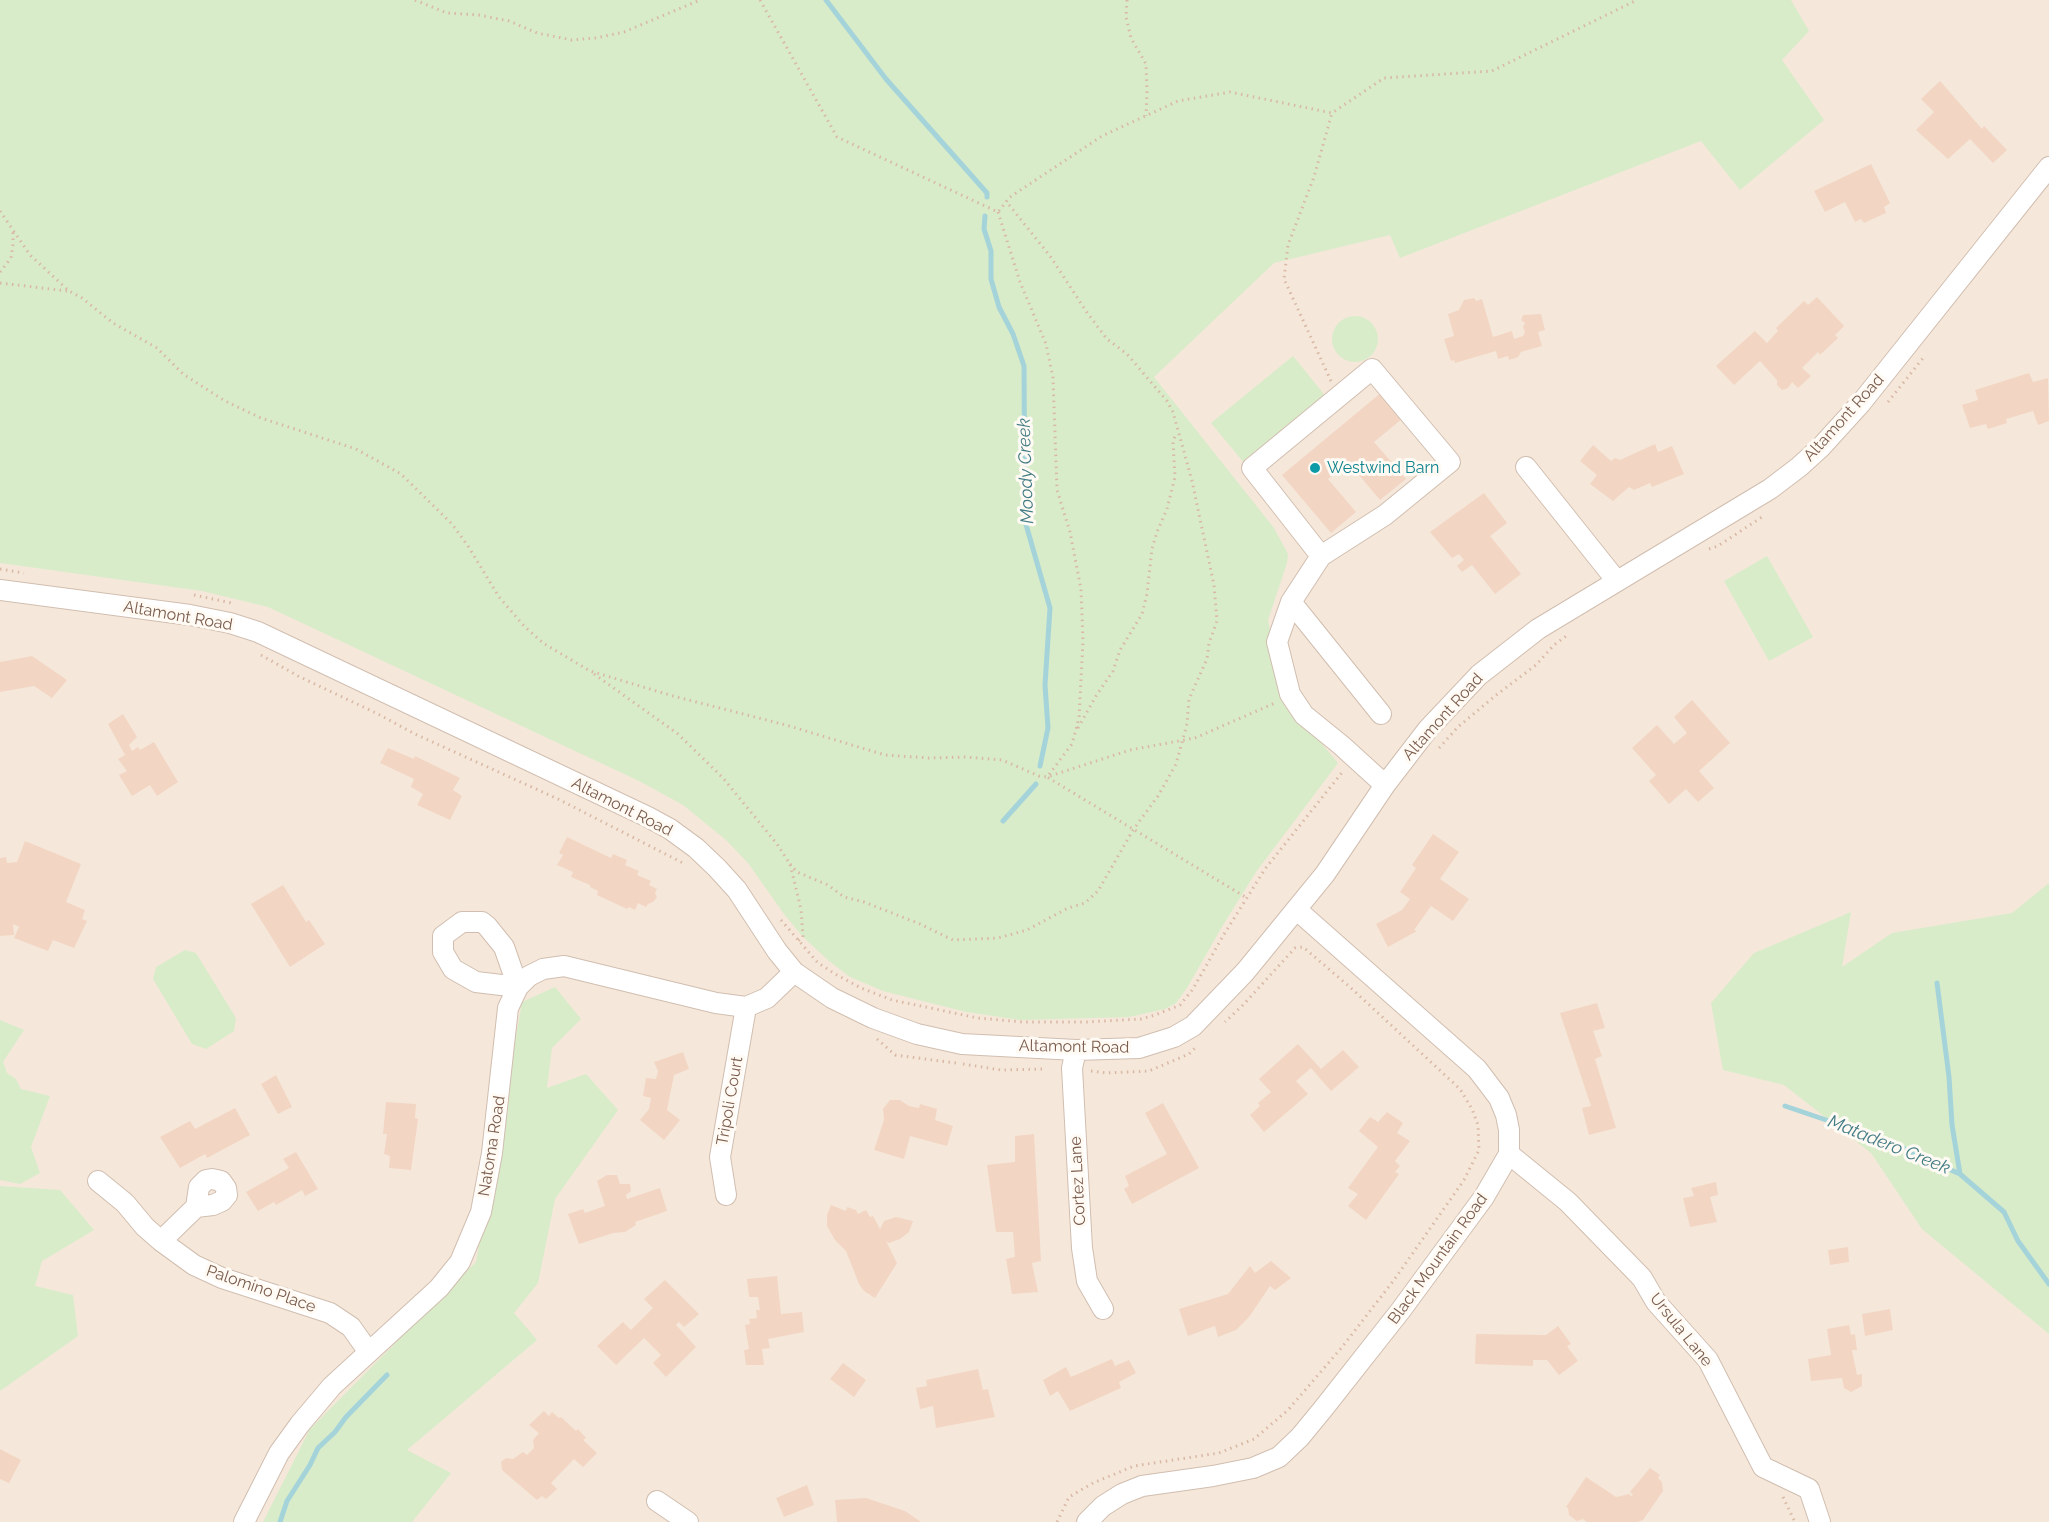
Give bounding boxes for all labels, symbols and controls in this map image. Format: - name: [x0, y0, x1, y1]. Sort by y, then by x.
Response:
- street label: Altamont Road: [1800, 371, 1888, 465]
- water label: Moody Creek: [1013, 418, 1039, 524]
- place label: Westwind Barn: [1327, 458, 1439, 478]
- marker: Westwind Barn: [1308, 461, 1322, 475]
- street label: Altamont Road: [122, 597, 234, 635]
- street label: Altamont Road: [1399, 670, 1487, 764]
- street label: Altamont Road: [568, 773, 676, 841]
- street label: Altamont Road: [1019, 1036, 1129, 1058]
- street label: Tripoli Court: [713, 1055, 747, 1147]
- street label: Natoma Road: [475, 1094, 509, 1198]
- water label: Matadero Creek: [1825, 1111, 1953, 1179]
- street label: Cortez Lane: [1066, 1136, 1090, 1226]
- street label: Black Mountain Road: [1384, 1190, 1492, 1328]
- street label: Palomino Place: [204, 1261, 318, 1317]
- street label: Ursula Lane: [1646, 1289, 1716, 1371]

